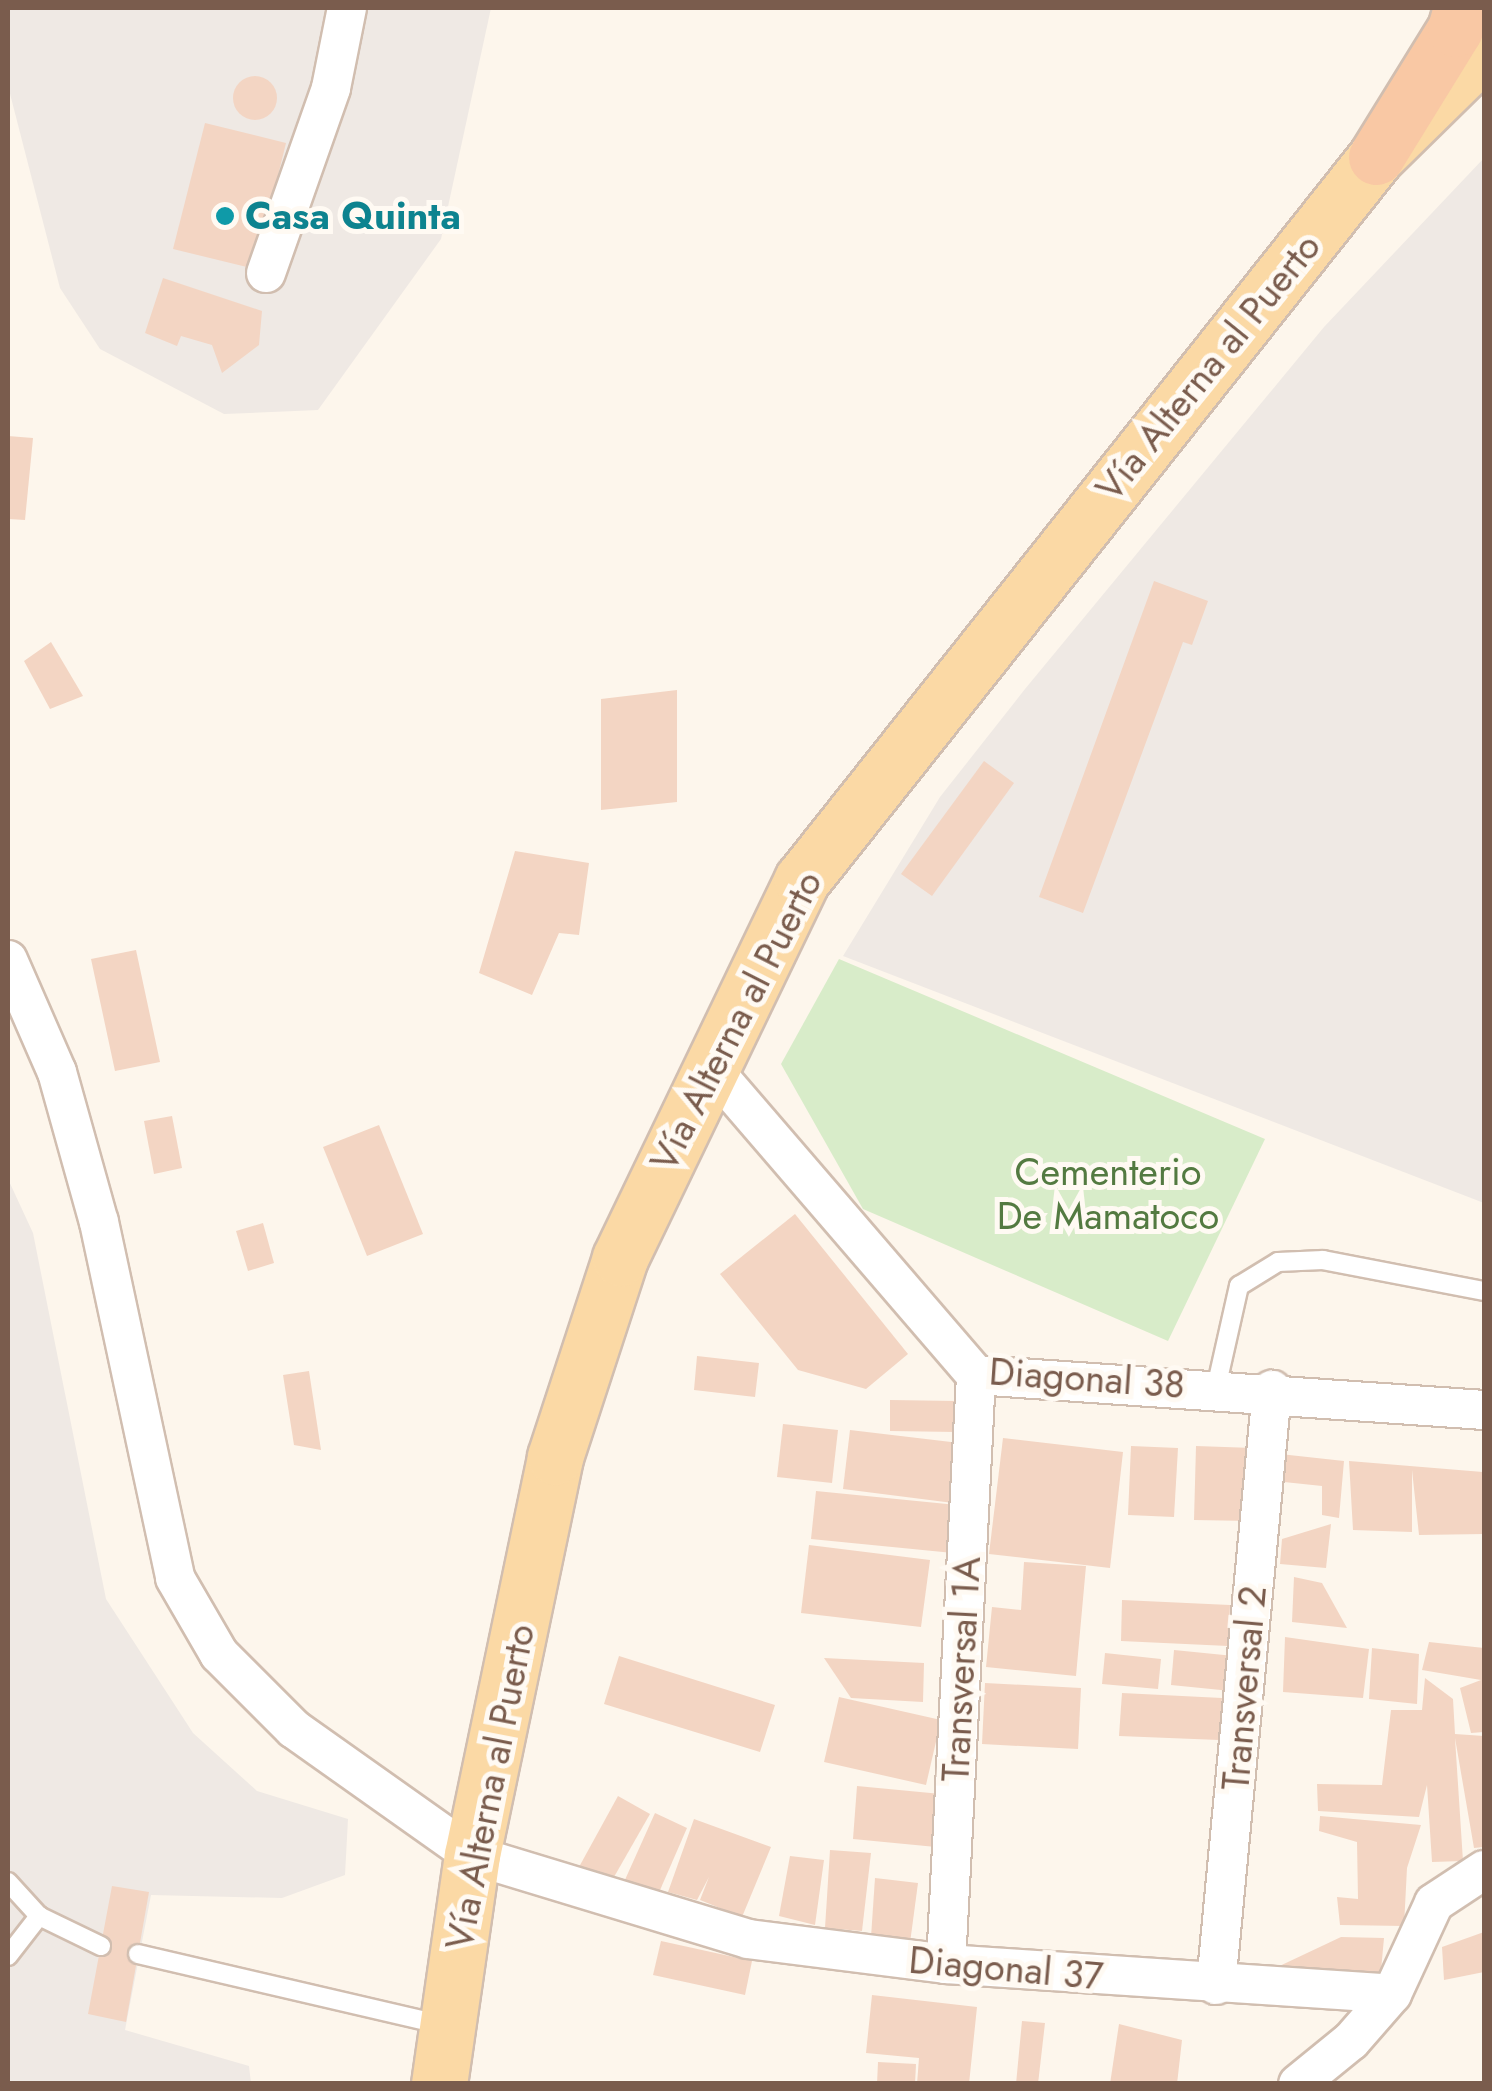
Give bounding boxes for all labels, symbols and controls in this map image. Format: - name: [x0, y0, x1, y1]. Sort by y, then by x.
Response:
- place label: Casa Quinta: [245, 193, 461, 239]
- marker: Casa Quinta: [214, 205, 236, 227]
- street label: Vía Alterna al Puerto: [1086, 224, 1330, 510]
- street label: Vía Alterna al Puerto: [641, 863, 831, 1179]
- park label: Cementerio De Mamatoco: [997, 1149, 1219, 1238]
- street label: Diagonal 38: [988, 1348, 1186, 1408]
- street label: Transversal 1A: [932, 1555, 990, 1783]
- street label: Transversal 2: [1212, 1584, 1276, 1792]
- street label: Vía Alterna al Puerto: [436, 1620, 544, 1954]
- street label: Diagonal 37: [907, 1937, 1105, 1999]

